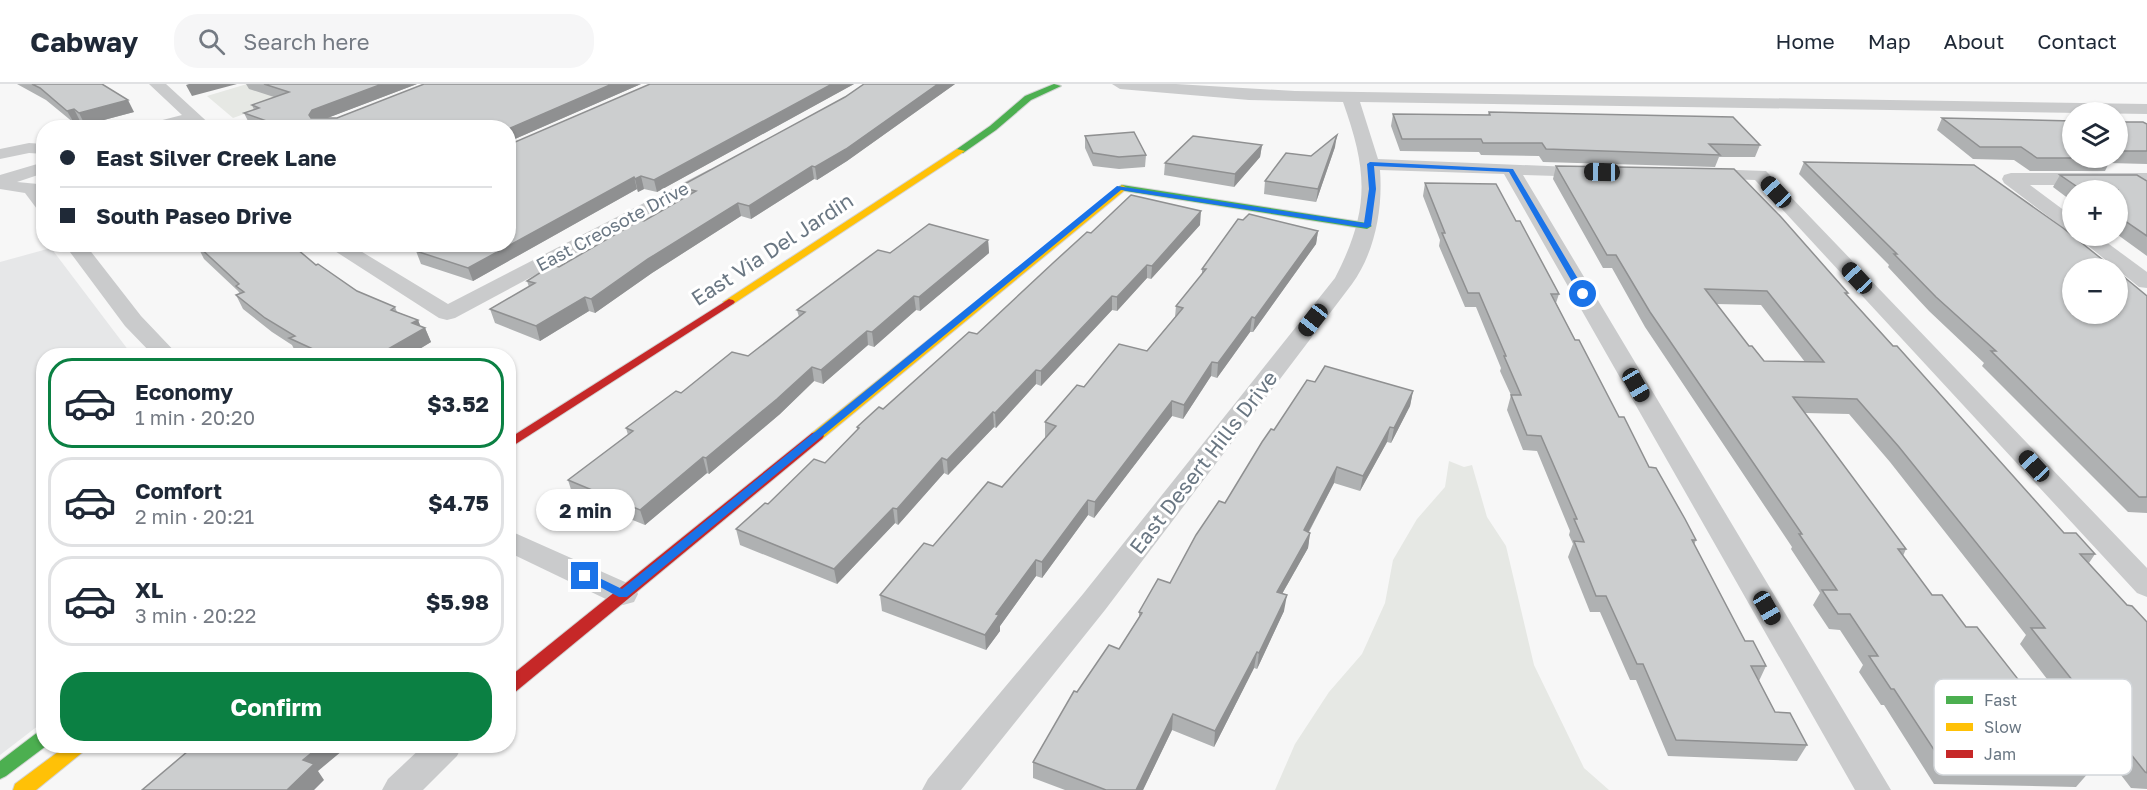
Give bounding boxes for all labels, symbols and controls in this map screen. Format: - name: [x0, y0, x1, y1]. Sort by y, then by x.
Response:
- search box: [174, 14, 594, 68]
- text: Cabway: [30, 25, 138, 58]
- icon: search: [195, 25, 228, 58]
- text: Search here: [243, 28, 369, 55]
- text: Home: [1775, 28, 1835, 54]
- text: Map: [1868, 28, 1911, 54]
- text: About: [1944, 28, 2004, 54]
- text: Contact: [2037, 28, 2117, 54]
- map controls: [2062, 102, 2128, 324]
- button: layers: [2062, 102, 2128, 168]
- text: East Silver Creek Lane: [96, 144, 336, 171]
- car: [1584, 163, 1620, 181]
- car: [1757, 173, 1795, 211]
- street label: East Creosote Drive: [532, 176, 692, 276]
- button: +: [2062, 180, 2128, 246]
- street label: East Via Del Jardin: [686, 187, 858, 311]
- text: South Paseo Drive: [96, 202, 292, 229]
- button: −: [2062, 258, 2128, 324]
- car: [1838, 259, 1876, 297]
- route start: [1569, 280, 1596, 307]
- car: [1295, 300, 1331, 340]
- street label: East Desert Hills Drive: [1123, 365, 1283, 559]
- car: [1619, 365, 1653, 405]
- icon: car: [63, 376, 117, 430]
- text: Economy: [135, 378, 233, 405]
- text: $3.52: [427, 390, 489, 417]
- text: 1 min · 20:20: [135, 405, 255, 429]
- car: [2015, 447, 2053, 485]
- icon: car: [63, 475, 117, 529]
- text: Comfort: [135, 477, 222, 504]
- text: $4.75: [428, 489, 489, 516]
- callout: 2 min: [536, 489, 634, 531]
- text: 2 min: [559, 498, 612, 522]
- text: 2 min · 20:21: [135, 504, 254, 528]
- route end: [571, 562, 598, 589]
- icon: car: [63, 574, 117, 628]
- text: XL: [135, 576, 163, 603]
- text: $5.98: [426, 588, 489, 615]
- car: [1750, 588, 1784, 628]
- text: 3 min · 20:22: [135, 603, 256, 627]
- button: Confirm: [60, 672, 492, 741]
- legend: [1934, 679, 2132, 775]
- text: Fast: [1984, 690, 2017, 710]
- text: Slow: [1984, 717, 2022, 737]
- text: Jam: [1984, 744, 2016, 764]

